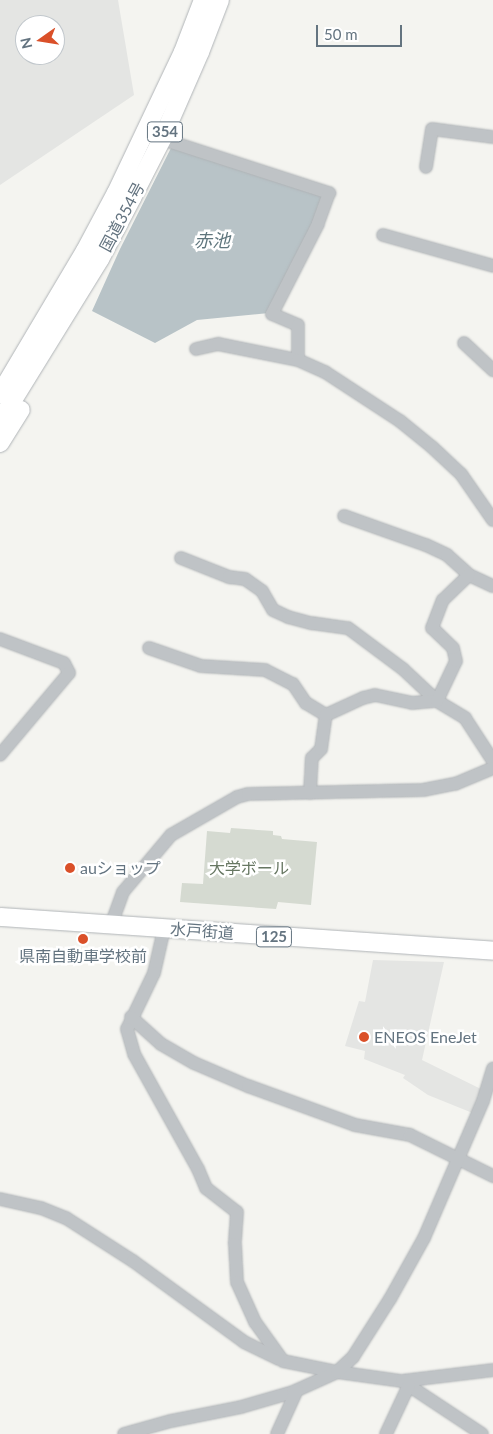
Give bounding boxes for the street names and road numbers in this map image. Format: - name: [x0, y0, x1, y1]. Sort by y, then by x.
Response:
- road number: 354: [146, 120, 184, 144]
- street label: 国道354号: [96, 179, 148, 255]
- street label: 水戸街道: [169, 919, 235, 943]
- road number: 125: [255, 924, 293, 950]

